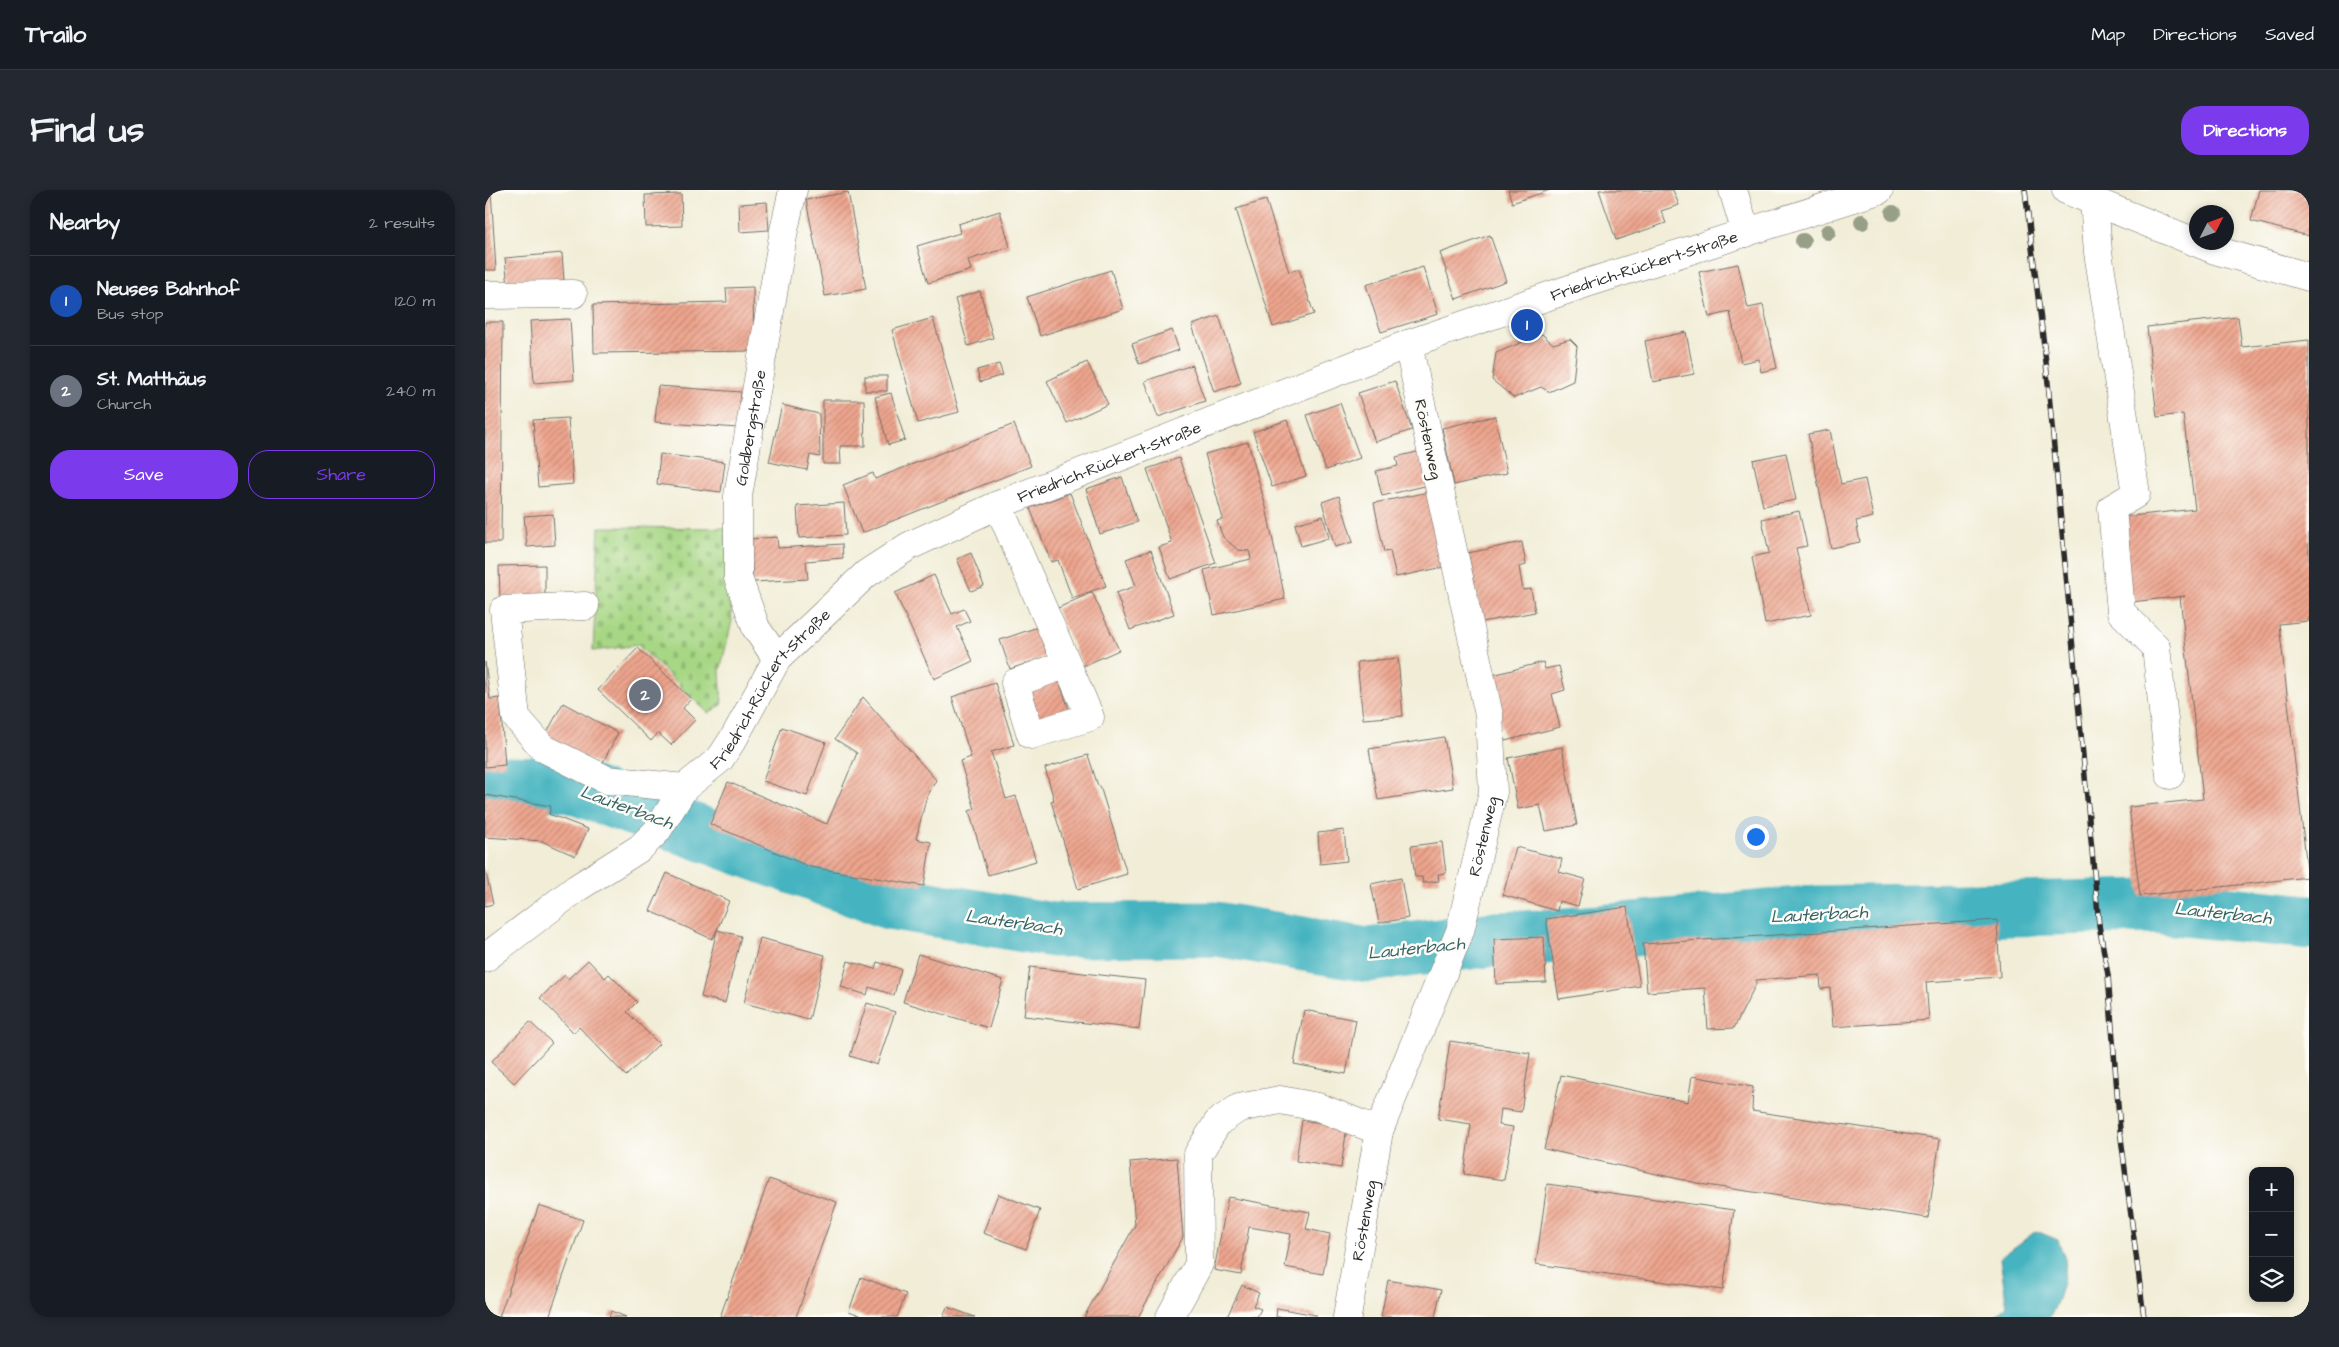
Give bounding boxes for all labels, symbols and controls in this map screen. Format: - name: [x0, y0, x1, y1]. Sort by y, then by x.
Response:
- text: Trailo: [25, 18, 86, 52]
- text: Map: [2091, 22, 2125, 47]
- text: Directions: [2153, 22, 2237, 47]
- text: Saved: [2265, 22, 2314, 47]
- text: Find us: [30, 106, 144, 155]
- button: Directions: [2181, 106, 2309, 155]
- north arrow: [2189, 205, 2234, 250]
- text: Nearby: [50, 208, 120, 237]
- text: 2 results: [369, 212, 435, 234]
- street label: Friedrich-Rückert-Straße: [1548, 226, 1741, 307]
- text: Neuses Bahnhof: [97, 276, 239, 303]
- text: 1: [65, 290, 67, 312]
- text: 120 m: [395, 290, 435, 312]
- text: Bus stop: [97, 303, 163, 325]
- pin: 1: [1511, 306, 1543, 344]
- text: St. Matthäus: [97, 366, 206, 393]
- street label: Goldbergstraße: [730, 368, 772, 487]
- text: 2: [61, 380, 71, 402]
- text: 240 m: [386, 380, 435, 402]
- text: Church: [97, 393, 151, 415]
- street label: Röstenweg: [1408, 397, 1447, 482]
- street label: Friedrich-Rückert-Straße: [1014, 416, 1205, 508]
- button: Save: [50, 450, 238, 499]
- button: Share: [248, 450, 435, 499]
- street label: Friedrich-Rückert-Straße: [705, 604, 836, 775]
- pin: 2: [629, 676, 661, 714]
- water label: Lauterbach: [577, 779, 678, 836]
- street label: Röstenweg: [1463, 794, 1505, 879]
- your location: [1743, 824, 1769, 850]
- water label: Lauterbach: [2173, 896, 2274, 931]
- water label: Lauterbach: [1770, 899, 1869, 930]
- water label: Lauterbach: [964, 903, 1065, 942]
- water label: Lauterbach: [1366, 931, 1467, 966]
- map controls: [2249, 1167, 2294, 1302]
- button: +: [2249, 1167, 2294, 1212]
- street label: Röstenweg: [1347, 1179, 1383, 1263]
- button: −: [2249, 1212, 2294, 1257]
- button: layers: [2249, 1257, 2294, 1302]

